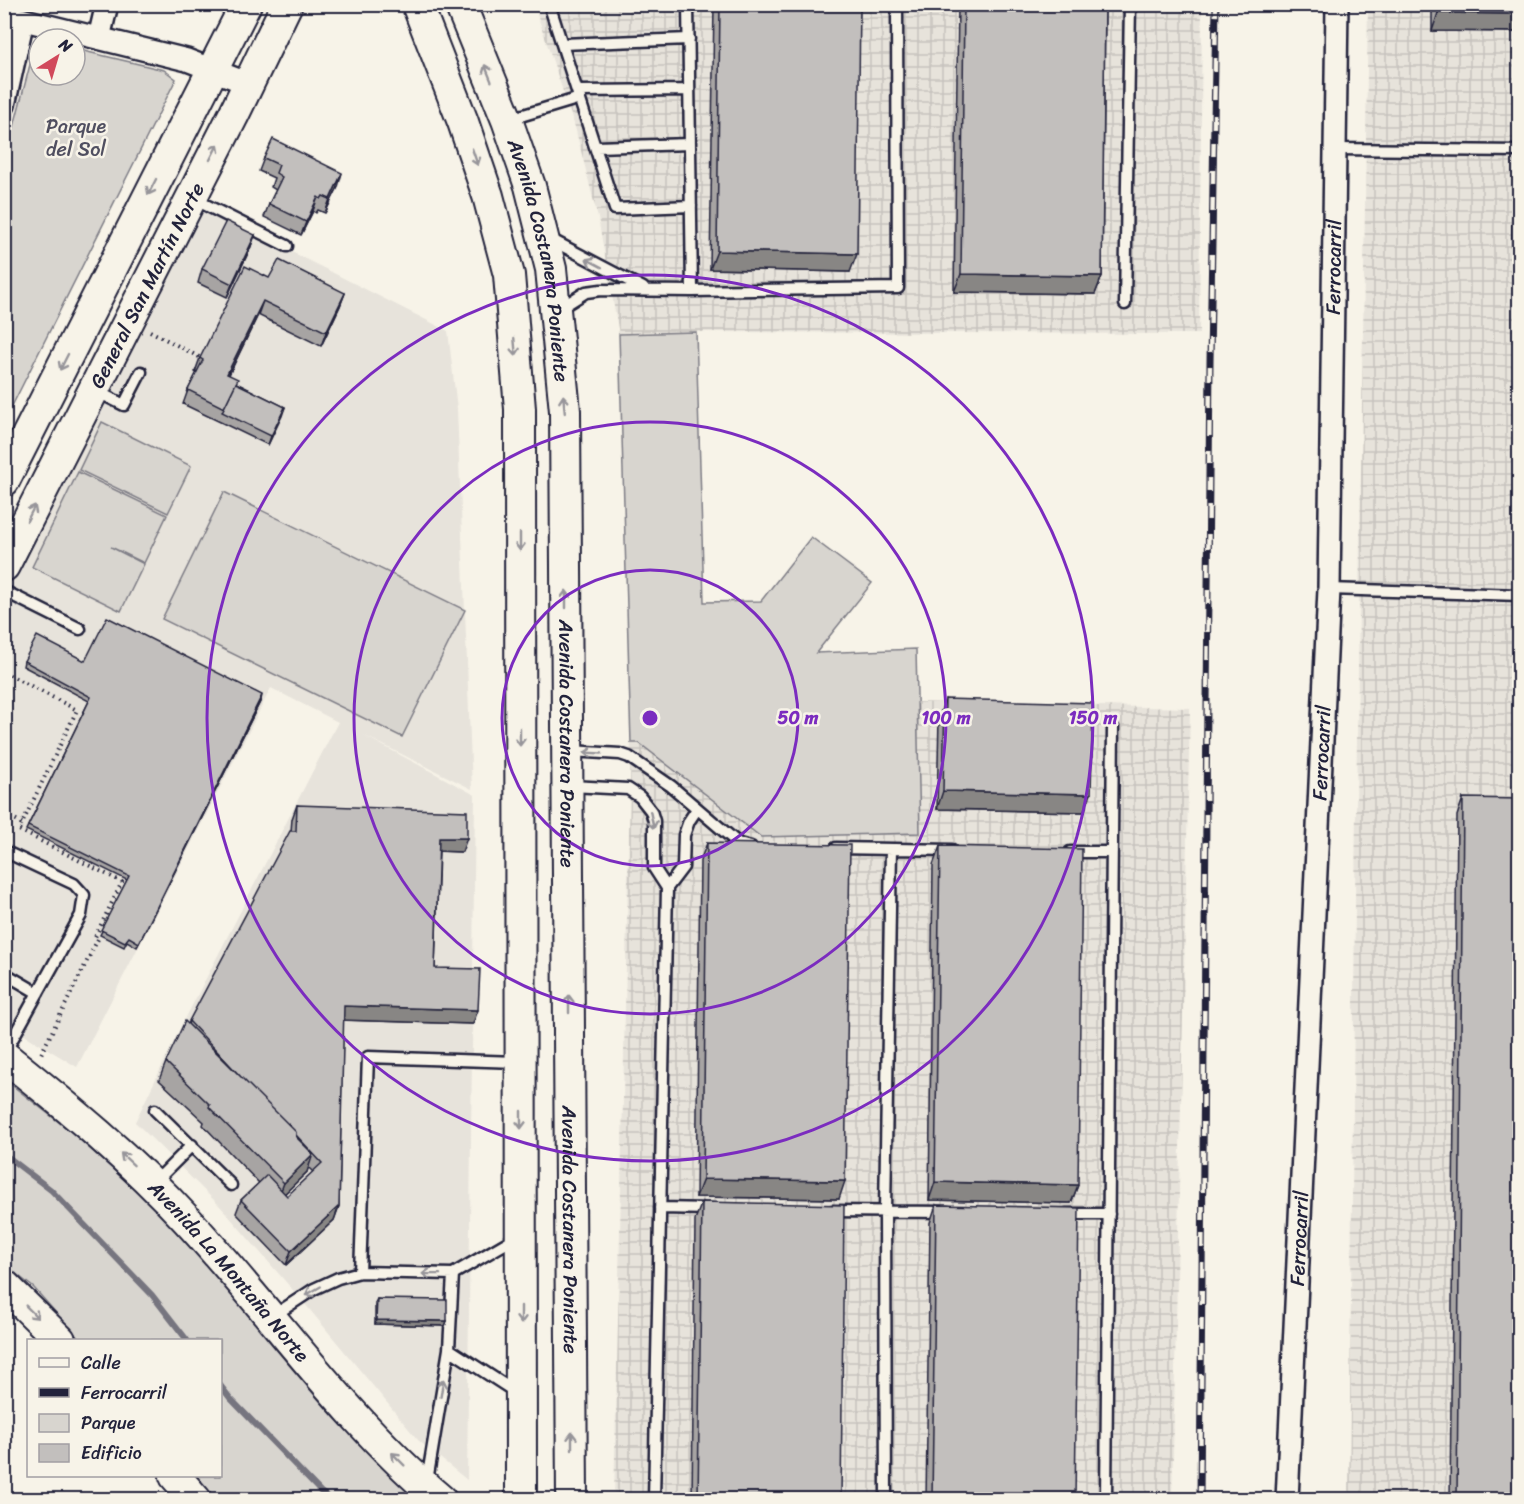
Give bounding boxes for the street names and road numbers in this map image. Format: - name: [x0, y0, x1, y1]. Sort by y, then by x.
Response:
- street label: Avenida Costanera Poniente: [496, 133, 579, 384]
- street label: General San Martín Norte: [80, 176, 214, 395]
- street label: Ferrocarril: [1316, 219, 1352, 315]
- street label: Avenida Costanera Poniente: [548, 618, 585, 868]
- street label: Ferrocarril: [1302, 704, 1342, 801]
- street label: Avenida Costanera Poniente: [551, 1104, 588, 1354]
- street label: Avenida La Montaña Norte: [139, 1171, 319, 1371]
- street label: Ferrocarril: [1280, 1190, 1319, 1287]

